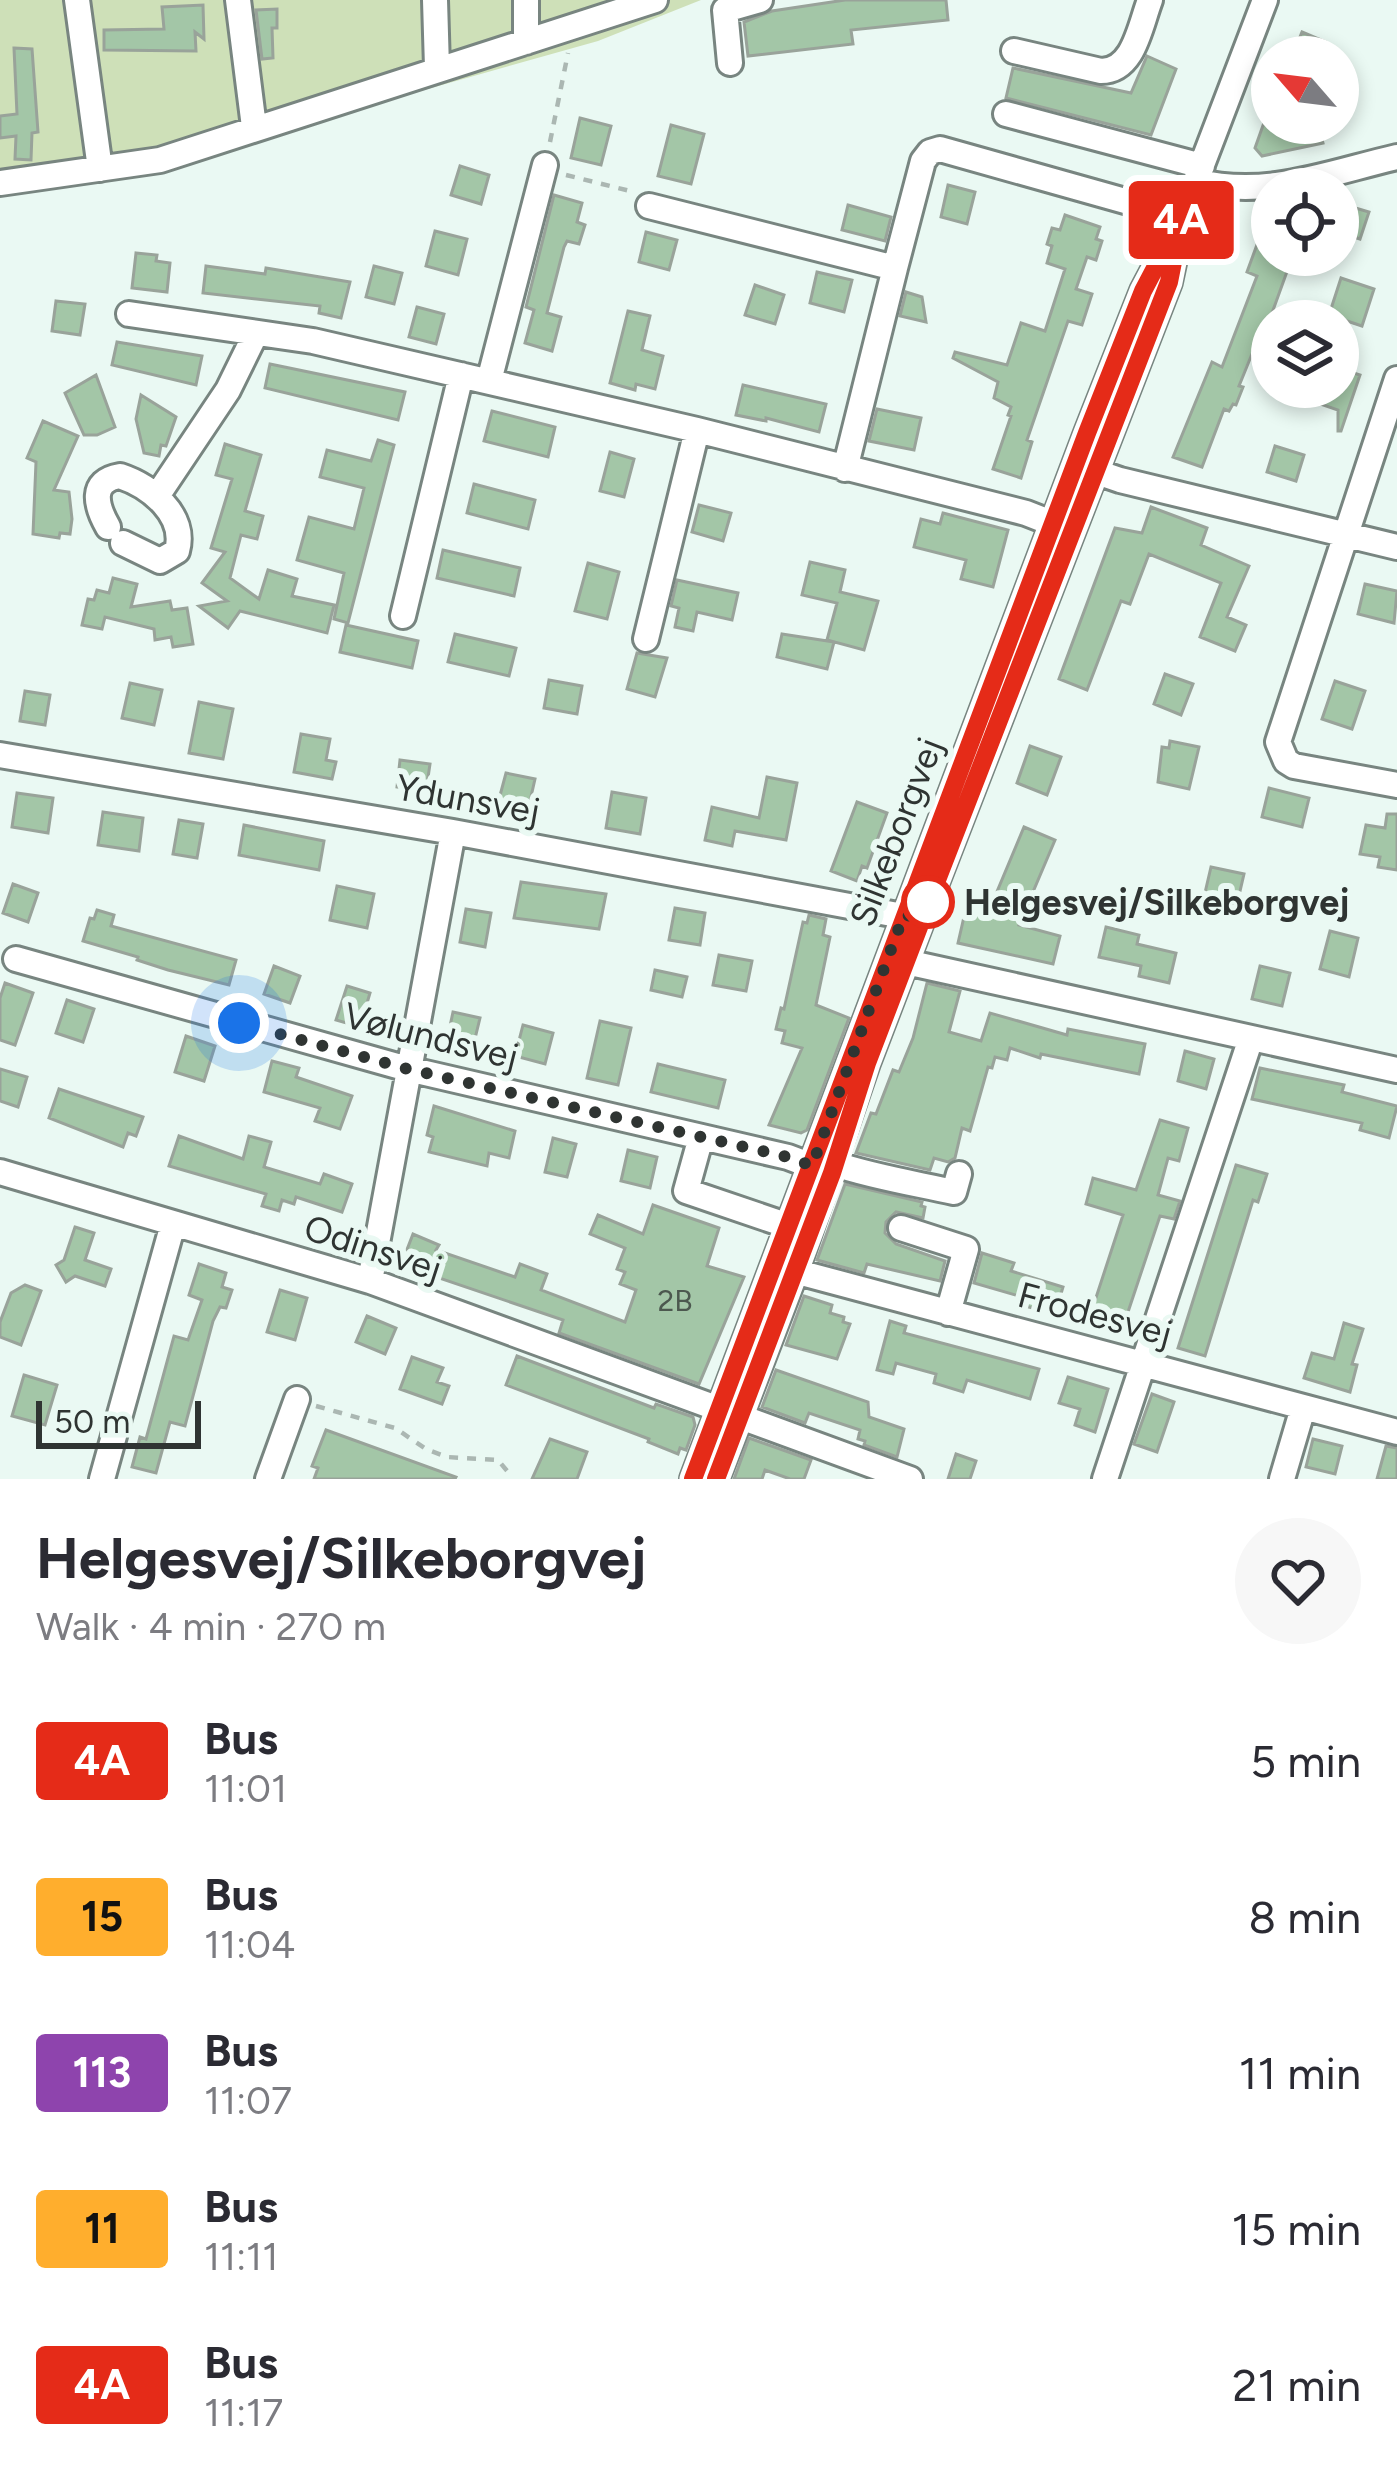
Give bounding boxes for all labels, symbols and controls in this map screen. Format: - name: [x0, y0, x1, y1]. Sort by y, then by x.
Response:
- north arrow: [1251, 36, 1359, 144]
- map controls: [1251, 36, 1359, 408]
- button: locate: [1251, 168, 1359, 276]
- line badge: 4A: [1127, 181, 1235, 259]
- text: 4A: [1153, 194, 1209, 245]
- button: layers: [1251, 300, 1359, 408]
- street label: Silkeborgvej: [840, 732, 952, 932]
- street label: Ydunsvej: [393, 765, 543, 833]
- marker: Helgesvej/Silkeborgvej: [903, 877, 953, 927]
- place label: Helgesvej/Silkeborgvej: [964, 881, 1350, 924]
- your location: [209, 993, 269, 1053]
- street label: Vølundsvej: [339, 994, 523, 1078]
- street label: Odinsvej: [299, 1206, 447, 1290]
- street label: Frodesvej: [1013, 1273, 1177, 1355]
- house number: 2B: [657, 1282, 693, 1319]
- scale bar: [36, 1395, 201, 1448]
- text: 50 m: [54, 1402, 130, 1441]
- button: heart: [1235, 1518, 1361, 1644]
- text: Helgesvej/Silkeborgvej: [36, 1524, 647, 1592]
- text: Walk · 4 min · 270 m: [36, 1603, 386, 1650]
- text: Bus: [204, 1711, 278, 1765]
- text: 5 min: [1250, 1734, 1361, 1788]
- text: 4A: [74, 1735, 130, 1786]
- text: 11:01: [204, 1765, 287, 1812]
- text: Bus: [204, 1867, 278, 1921]
- text: 8 min: [1248, 1890, 1361, 1944]
- text: 15: [81, 1891, 123, 1942]
- text: 11:04: [204, 1921, 295, 1968]
- text: Bus: [204, 2023, 278, 2077]
- text: 11 min: [1239, 2046, 1361, 2100]
- text: 113: [73, 2047, 131, 2098]
- text: 11:07: [204, 2077, 292, 2124]
- text: Bus: [204, 2179, 278, 2233]
- text: 15 min: [1232, 2202, 1361, 2256]
- text: 11: [84, 2203, 120, 2254]
- text: 11:11: [204, 2233, 278, 2280]
- text: Bus: [204, 2335, 278, 2389]
- text: 21 min: [1232, 2358, 1361, 2412]
- text: 4A: [74, 2359, 130, 2410]
- text: 11:17: [204, 2389, 283, 2436]

